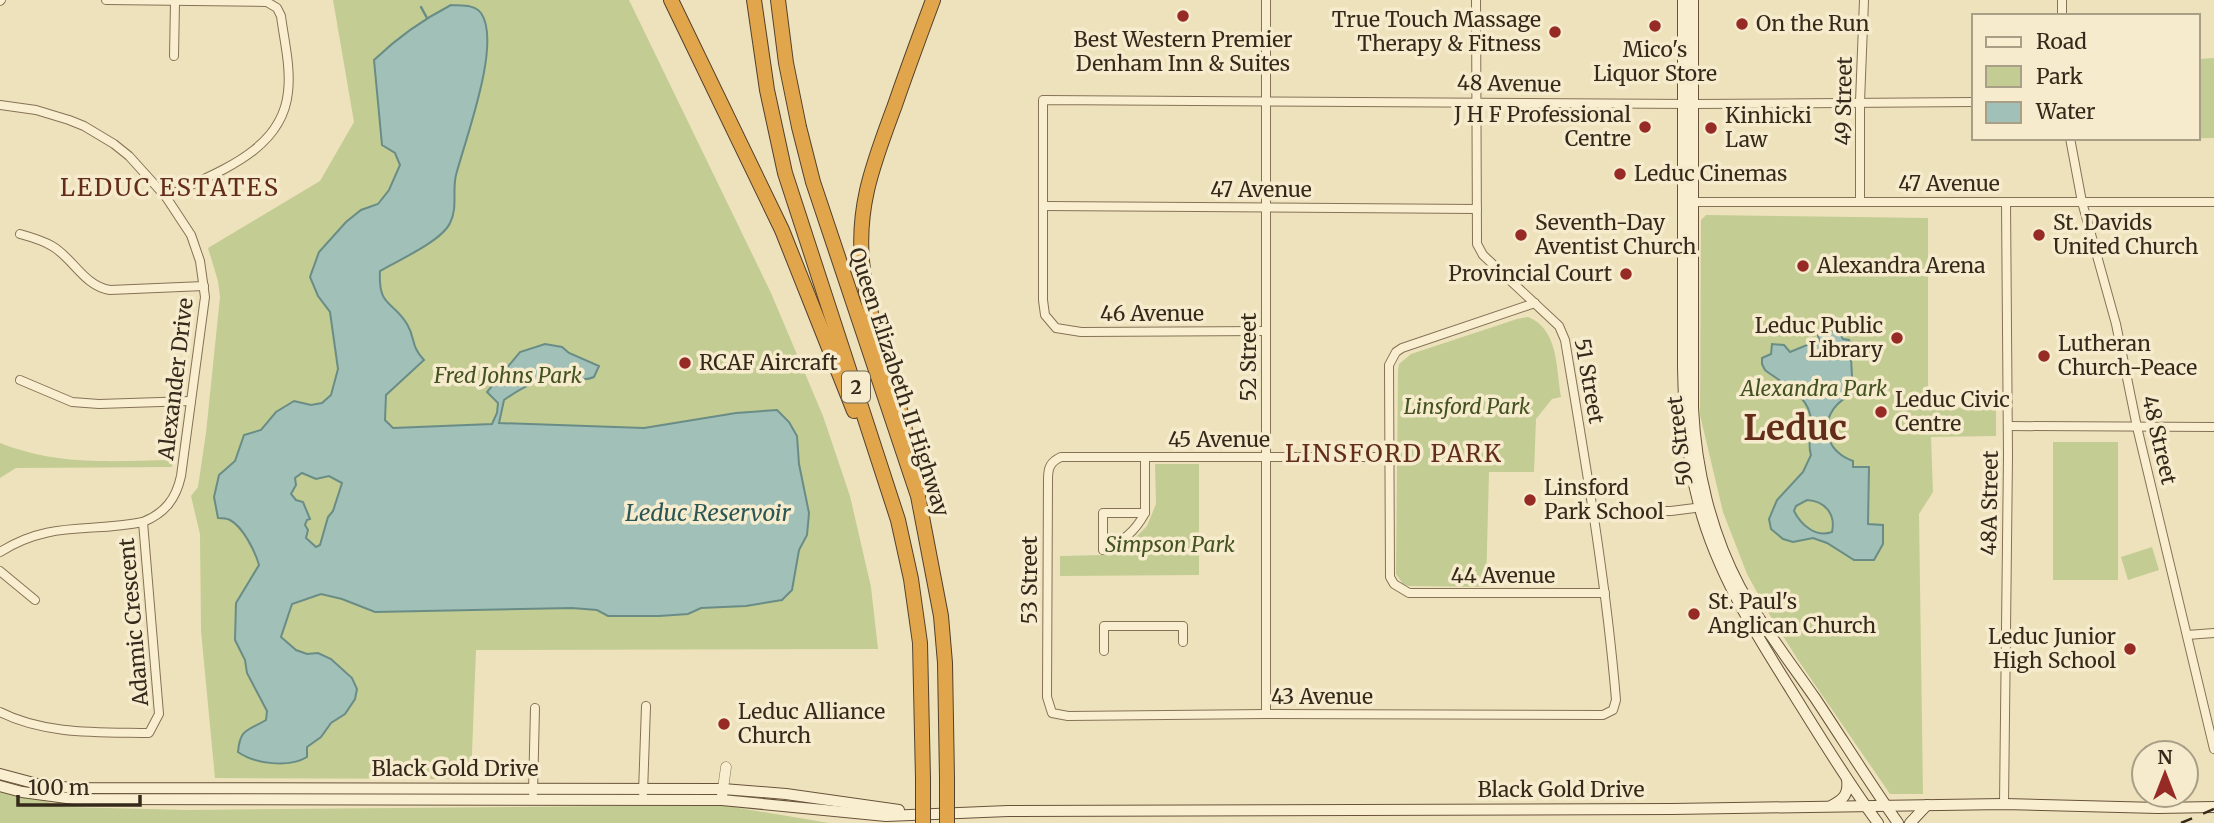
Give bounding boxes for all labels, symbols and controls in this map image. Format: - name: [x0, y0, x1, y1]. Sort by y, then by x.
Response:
- place label: True Touch Massage Therapy & Fitness: [1332, 6, 1541, 57]
- marker: Best Western Premier Denham Inn & Suites: [1175, 8, 1191, 24]
- place label: On the Run: [1756, 10, 1870, 37]
- legend: [1972, 14, 2200, 140]
- marker: On the Run: [1734, 16, 1750, 32]
- marker: Mico's Liquor Store: [1647, 18, 1663, 34]
- marker: True Touch Massage Therapy & Fitness: [1547, 24, 1563, 40]
- place label: Best Western Premier Denham Inn & Suites: [1073, 26, 1293, 77]
- text: Road: [2036, 28, 2087, 55]
- place label: Mico's Liquor Store: [1593, 36, 1717, 87]
- street label: 49 Street: [1829, 56, 1858, 146]
- text: Park: [2036, 63, 2083, 90]
- street label: 48 Avenue: [1457, 69, 1561, 98]
- text: Water: [2035, 98, 2095, 125]
- place label: J H F Professional Centre: [1453, 101, 1631, 152]
- place label: Kinhicki Law: [1725, 102, 1812, 153]
- marker: J H F Professional Centre: [1637, 119, 1653, 135]
- marker: Kinhicki Law: [1703, 120, 1719, 136]
- place label: Leduc Cinemas: [1634, 160, 1787, 187]
- marker: Leduc Cinemas: [1612, 166, 1628, 182]
- street label: 47 Avenue: [1898, 170, 2000, 197]
- district label: LEDUC ESTATES: [60, 172, 280, 203]
- street label: 47 Avenue: [1210, 176, 1312, 203]
- place label: Seventh-Day Aventist Church: [1534, 209, 1697, 260]
- place label: St. Davids United Church: [2053, 209, 2198, 260]
- marker: Seventh-Day Aventist Church: [1513, 227, 1529, 243]
- marker: St. Davids United Church: [2031, 227, 2047, 243]
- street label: Queen Elizabeth II Highway: [843, 244, 956, 521]
- place label: Alexandra Arena: [1816, 252, 1985, 279]
- marker: Alexandra Arena: [1795, 258, 1811, 274]
- place label: Provincial Court: [1448, 260, 1612, 287]
- marker: Provincial Court: [1618, 266, 1634, 282]
- street label: Alexander Drive: [152, 296, 199, 462]
- street label: 46 Avenue: [1100, 300, 1204, 327]
- place label: Leduc Public Library: [1755, 312, 1884, 363]
- street label: 52 Street: [1235, 313, 1262, 401]
- marker: Leduc Public Library: [1889, 330, 1905, 346]
- place label: Lutheran Church-Peace: [2058, 330, 2197, 381]
- street label: 51 Street: [1569, 336, 1610, 425]
- marker: Lutheran Church-Peace: [2036, 348, 2052, 364]
- place label: RCAF Aircraft: [699, 349, 838, 376]
- marker: RCAF Aircraft: [677, 355, 693, 371]
- park label: Fred Johns Park: [433, 362, 582, 389]
- road number: 2: [842, 372, 870, 402]
- park label: Alexandra Park: [1739, 375, 1888, 402]
- place label: Leduc Civic Centre: [1895, 386, 2010, 437]
- park label: Linsford Park: [1404, 393, 1531, 420]
- street label: 48 Street: [2136, 393, 2183, 487]
- street label: 50 Street: [1661, 394, 1698, 488]
- marker: Leduc Civic Centre: [1873, 404, 1889, 420]
- district label: Leduc: [1743, 406, 1847, 450]
- street label: 45 Avenue: [1168, 426, 1270, 453]
- district label: LINSFORD PARK: [1285, 438, 1503, 469]
- street label: 48A Street: [1975, 450, 2004, 556]
- place label: Linsford Park School: [1544, 474, 1665, 525]
- marker: Linsford Park School: [1522, 492, 1538, 508]
- water label: Leduc Reservoir: [625, 498, 792, 527]
- park label: Simpson Park: [1105, 531, 1236, 558]
- street label: 53 Street: [1016, 536, 1043, 624]
- street label: Adamic Crescent: [113, 537, 154, 708]
- street label: 44 Avenue: [1451, 562, 1555, 589]
- place label: St. Paul's Anglican Church: [1707, 588, 1876, 639]
- marker: St. Paul's Anglican Church: [1686, 606, 1702, 622]
- place label: Leduc Junior High School: [1988, 623, 2116, 674]
- marker: Leduc Junior High School: [2122, 641, 2138, 657]
- street label: 43 Avenue: [1271, 683, 1373, 710]
- place label: Leduc Alliance Church: [738, 698, 885, 749]
- marker: Leduc Alliance Church: [716, 716, 732, 732]
- north arrow: [2130, 739, 2200, 809]
- text: N: [2157, 745, 2173, 769]
- street label: Black Gold Drive: [372, 755, 538, 782]
- scale bar: [18, 764, 140, 808]
- text: 100 m: [28, 774, 90, 801]
- street label: Black Gold Drive: [1478, 776, 1644, 803]

